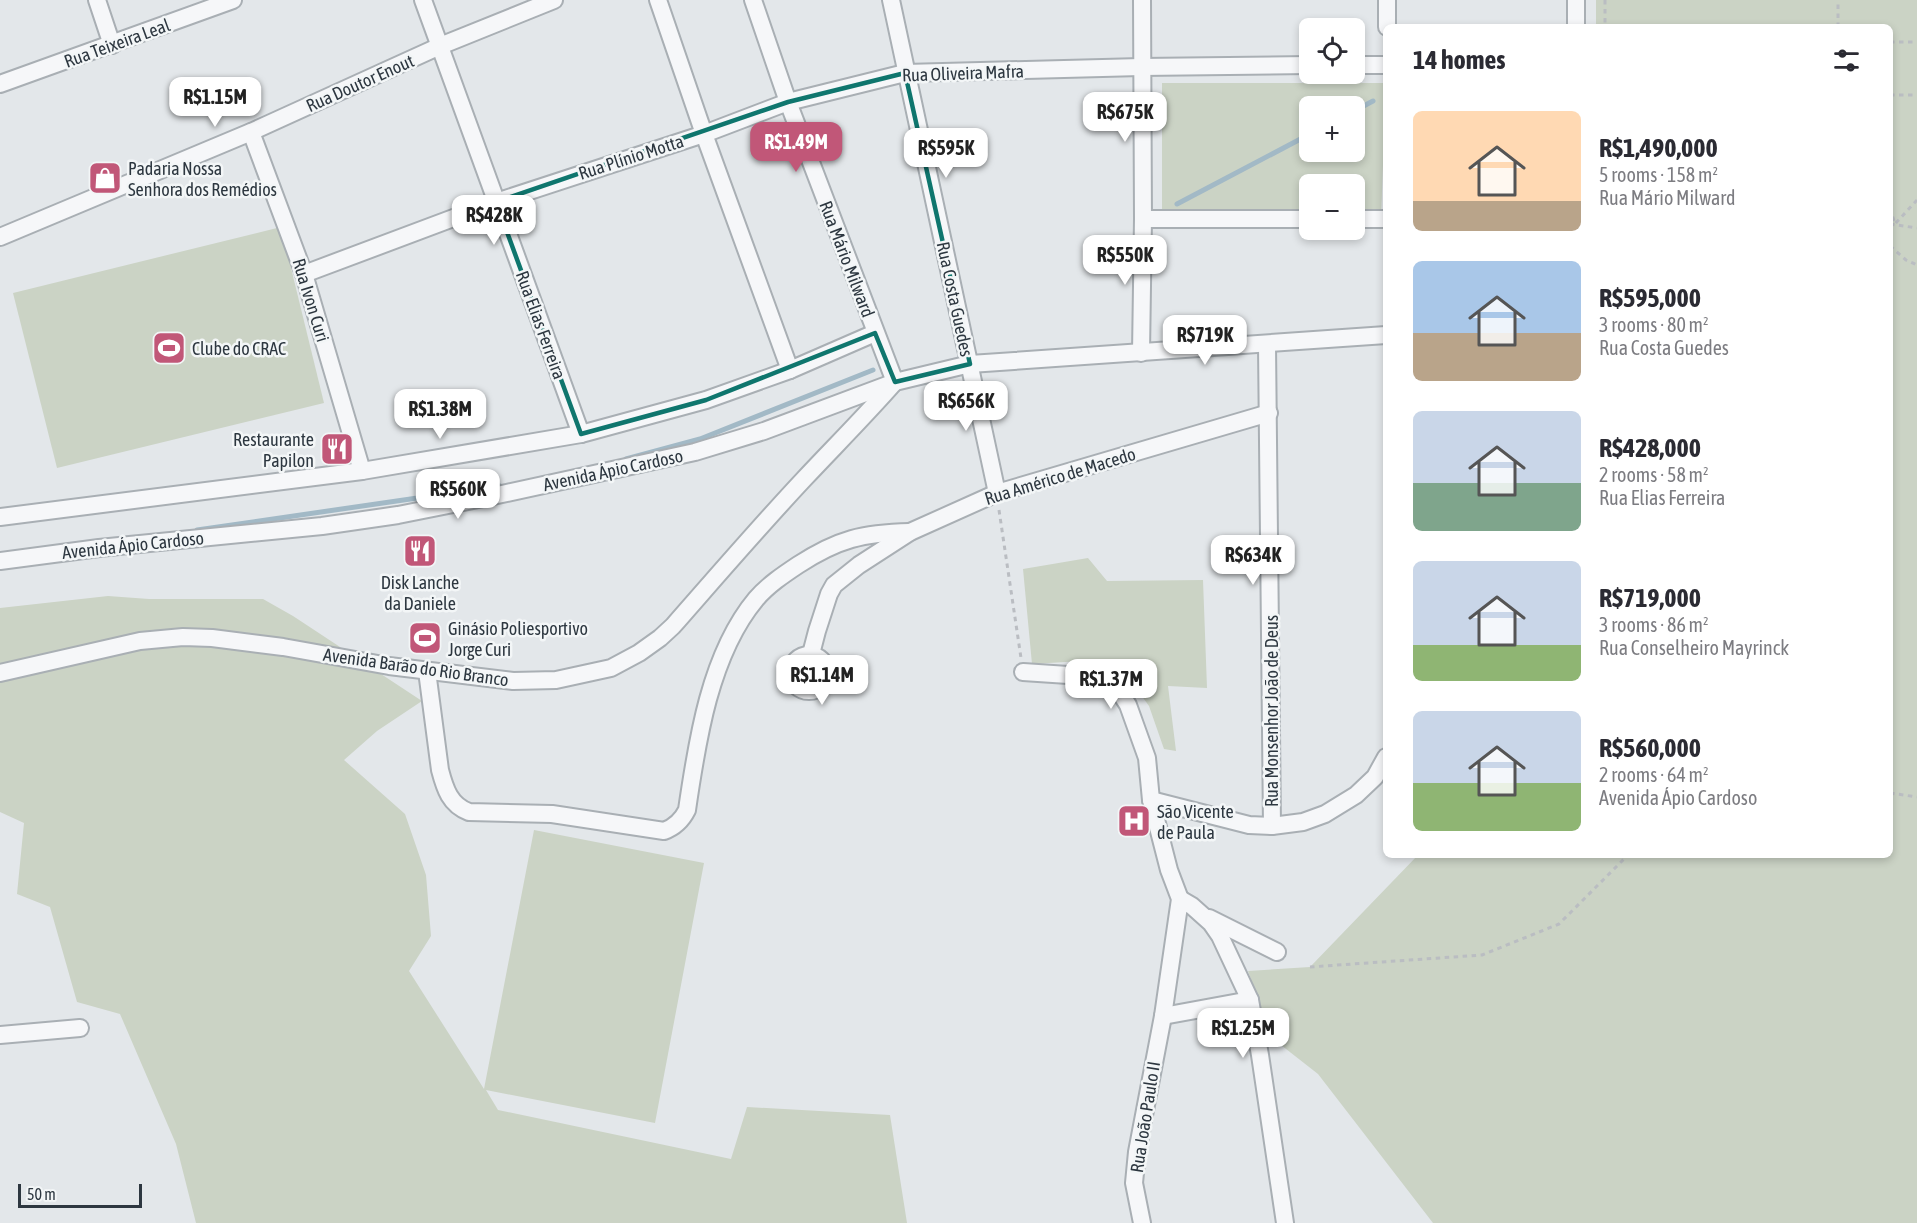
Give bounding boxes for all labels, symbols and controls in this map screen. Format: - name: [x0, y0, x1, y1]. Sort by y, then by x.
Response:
- street label: Rua Teixeira Leal: [61, 14, 173, 72]
- map controls: [1299, 18, 1365, 240]
- button: locate: [1299, 18, 1365, 84]
- icon: filters: [1830, 44, 1863, 77]
- text: 14 homes: [1413, 45, 1506, 75]
- street label: Rua Doutor Enout: [303, 50, 417, 116]
- street label: Rua Oliveira Mafra: [902, 60, 1024, 86]
- pin: R$1.15M: [160, 77, 270, 128]
- text: R$1.15M: [183, 85, 247, 108]
- pin: R$675K: [1076, 92, 1174, 143]
- button: +: [1299, 96, 1365, 162]
- text: R$675K: [1097, 100, 1153, 123]
- pin: R$1.49M: [741, 122, 851, 173]
- pin: R$595K: [897, 128, 995, 179]
- street label: Rua Plínio Motta: [576, 130, 686, 184]
- text: R$1.49M: [764, 130, 828, 153]
- text: R$1,490,000: [1599, 133, 1718, 163]
- icon: home: [1461, 135, 1533, 207]
- text: R$595K: [918, 136, 974, 159]
- place label: Padaria Nossa Senhora dos Remédios: [128, 158, 277, 200]
- shop icon: Padaria Nossa Senhora dos Remédios: [87, 160, 123, 196]
- text: 5 rooms · 158 m²: [1599, 163, 1718, 186]
- button: −: [1299, 174, 1365, 240]
- text: Rua Mário Milward: [1599, 186, 1736, 209]
- pin: R$428K: [445, 195, 543, 246]
- street label: Rua Mário Milward: [815, 198, 879, 320]
- text: R$428K: [466, 203, 522, 226]
- pin: R$550K: [1076, 235, 1174, 286]
- street label: Rua Costa Guedes: [933, 240, 977, 358]
- text: R$550K: [1097, 243, 1153, 266]
- street label: Rua Ivon Curi: [288, 256, 334, 344]
- street label: Rua Elias Ferreira: [512, 268, 570, 382]
- text: R$595,000: [1599, 283, 1701, 313]
- icon: home: [1461, 285, 1533, 357]
- text: 3 rooms · 80 m²: [1599, 313, 1709, 336]
- pin: R$719K: [1156, 315, 1254, 366]
- text: R$719K: [1177, 323, 1233, 346]
- sports icon: Clube do CRAC: [151, 330, 187, 366]
- text: Rua Costa Guedes: [1599, 336, 1729, 359]
- place label: Clube do CRAC: [192, 338, 286, 359]
- pin: R$656K: [917, 381, 1015, 432]
- pin: R$1.38M: [385, 389, 495, 440]
- text: R$656K: [938, 389, 994, 412]
- text: R$1.38M: [408, 397, 472, 420]
- place label: Restaurante Papilon: [233, 429, 314, 471]
- restaurant icon: Restaurante Papilon: [319, 431, 355, 467]
- text: R$428,000: [1599, 433, 1701, 463]
- icon: home: [1461, 435, 1533, 507]
- street label: Rua Américo de Macedo: [982, 443, 1138, 509]
- street label: Avenida Ápio Cardoso: [541, 445, 685, 495]
- text: 2 rooms · 58 m²: [1599, 463, 1709, 486]
- pin: R$560K: [409, 469, 507, 520]
- text: R$560K: [430, 477, 486, 500]
- text: Rua Elias Ferreira: [1599, 486, 1725, 509]
- street label: Avenida Ápio Cardoso: [61, 527, 205, 563]
- restaurant icon: Disk Lanche da Daniele: [402, 533, 438, 569]
- pin: R$634K: [1204, 535, 1302, 586]
- text: R$634K: [1225, 543, 1281, 566]
- place label: Disk Lanche da Daniele: [381, 572, 459, 614]
- text: R$719,000: [1599, 583, 1701, 613]
- icon: home: [1461, 585, 1533, 657]
- text: 3 rooms · 86 m²: [1599, 613, 1709, 636]
- street label: Rua Monsenhor João de Deus: [1261, 615, 1282, 807]
- place label: Ginásio Poliesportivo Jorge Curi: [448, 618, 588, 660]
- sports icon: Ginásio Poliesportivo Jorge Curi: [407, 620, 443, 656]
- text: Rua Conselheiro Mayrinck: [1599, 636, 1789, 659]
- street label: Avenida Barão do Rio Branco: [322, 644, 510, 690]
- pin: R$1.14M: [767, 655, 877, 706]
- pin: R$1.37M: [1056, 659, 1166, 710]
- text: R$1.14M: [790, 663, 854, 686]
- text: R$1.37M: [1079, 667, 1143, 690]
- text: R$560,000: [1599, 733, 1701, 763]
- icon: home: [1461, 735, 1533, 807]
- text: 2 rooms · 64 m²: [1599, 763, 1709, 786]
- text: Avenida Ápio Cardoso: [1599, 786, 1757, 809]
- place label: São Vicente de Paula: [1157, 801, 1234, 843]
- hospital icon: São Vicente de Paula: [1116, 803, 1152, 839]
- pin: R$1.25M: [1188, 1008, 1298, 1059]
- text: R$1.25M: [1211, 1016, 1275, 1039]
- street label: Rua João Paulo II: [1126, 1060, 1164, 1174]
- scale bar: [18, 1181, 142, 1208]
- text: 50 m: [27, 1185, 56, 1203]

